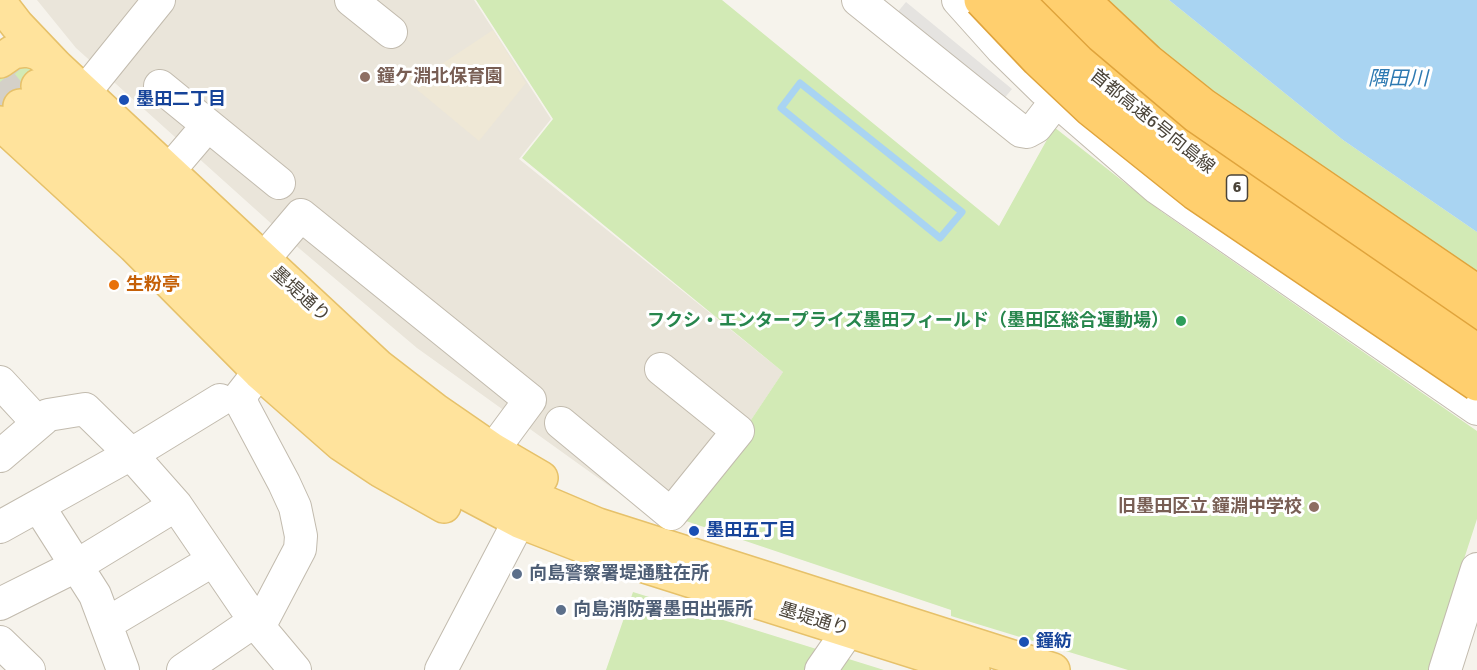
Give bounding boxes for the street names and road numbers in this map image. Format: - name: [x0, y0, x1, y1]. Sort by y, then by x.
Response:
- street label: 首都高速6号向島線: [1085, 65, 1219, 179]
- road number: 6: [1226, 175, 1248, 201]
- street label: 墨堤通り: [266, 263, 334, 327]
- street label: 墨堤通り: [776, 599, 852, 641]

